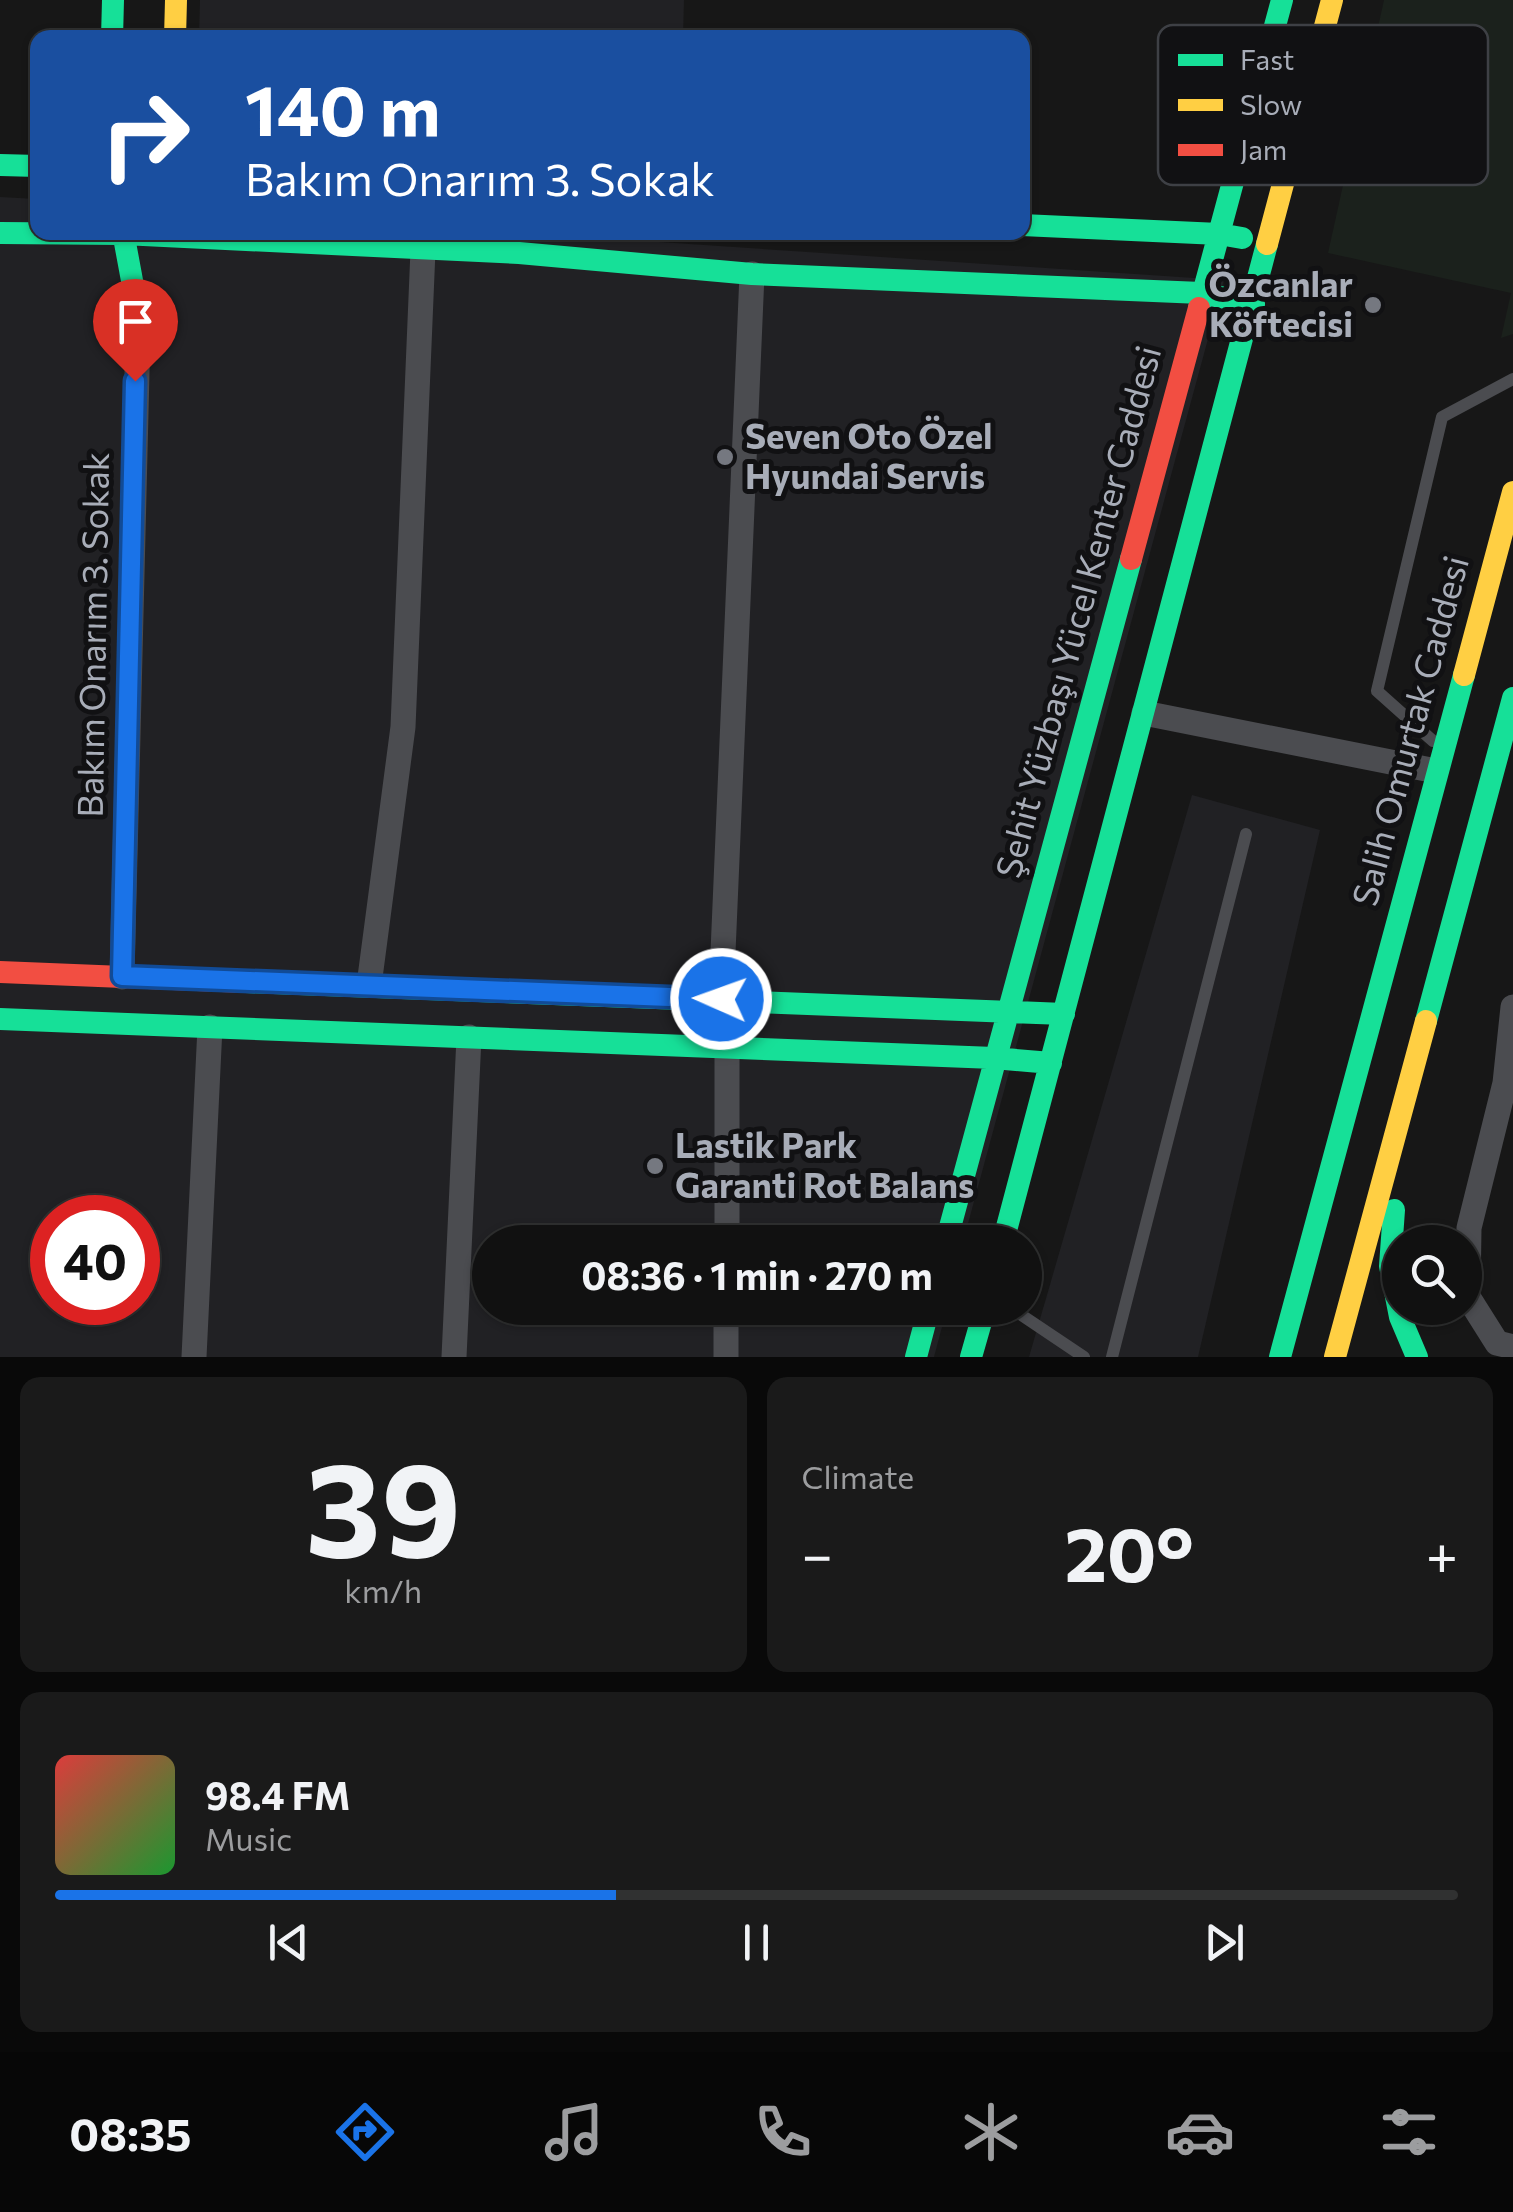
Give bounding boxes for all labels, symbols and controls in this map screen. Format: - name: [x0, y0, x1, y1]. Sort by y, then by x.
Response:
- legend: [1158, 25, 1488, 185]
- text: Fast: [1240, 42, 1294, 76]
- text: 140 m: [245, 65, 441, 150]
- icon: right: [80, 70, 210, 200]
- text: Slow: [1240, 87, 1302, 121]
- text: Jam: [1240, 132, 1287, 166]
- text: Bakım Onarım 3. Sokak: [245, 150, 715, 205]
- place label: Özcanlar Köftecisi: [1209, 261, 1353, 344]
- pin: [93, 279, 178, 382]
- icon: arrive: [108, 294, 163, 349]
- marker: Özcanlar Köftecisi: [1362, 294, 1384, 316]
- street label: Şehit Yüzbaşı Yücel Kenter Caddesi: [985, 341, 1168, 882]
- place label: Seven Oto Özel Hyundai Servis: [745, 413, 993, 496]
- marker: Seven Oto Özel Hyundai Servis: [714, 446, 736, 468]
- street label: Bakım Onarım 3. Sokak: [67, 452, 116, 818]
- street label: Salih Omurtak Caddesi: [1341, 551, 1476, 910]
- position arrow: [669, 947, 773, 1051]
- place label: Lastik Park Garanti Rot Balans: [675, 1122, 974, 1205]
- marker: Lastik Park Garanti Rot Balans: [644, 1155, 666, 1177]
- speed limit sign: 40: [30, 1195, 160, 1325]
- map controls: [1382, 1225, 1482, 1325]
- button: search: [1382, 1225, 1482, 1325]
- text: 08:36 · 1 min · 270 m: [581, 1251, 933, 1298]
- text: 39: [305, 1425, 461, 1584]
- text: Climate: [802, 1456, 914, 1496]
- text: 20°: [1064, 1506, 1194, 1597]
- text: −: [802, 1519, 833, 1586]
- text: +: [1426, 1519, 1458, 1586]
- text: km/h: [344, 1570, 422, 1610]
- text: 98.4 FM: [205, 1771, 350, 1818]
- text: Music: [205, 1818, 292, 1858]
- icon: previous: [261, 1915, 316, 1970]
- icon: pause: [729, 1915, 784, 1970]
- icon: next: [1197, 1915, 1252, 1970]
- icon: directions: [330, 2097, 400, 2167]
- icon: music: [539, 2097, 609, 2167]
- icon: phone: [748, 2097, 818, 2167]
- icon: climate: [956, 2097, 1026, 2167]
- icon: car: [1165, 2097, 1235, 2167]
- icon: filters: [1374, 2097, 1444, 2167]
- text: 08:35: [69, 2105, 191, 2160]

